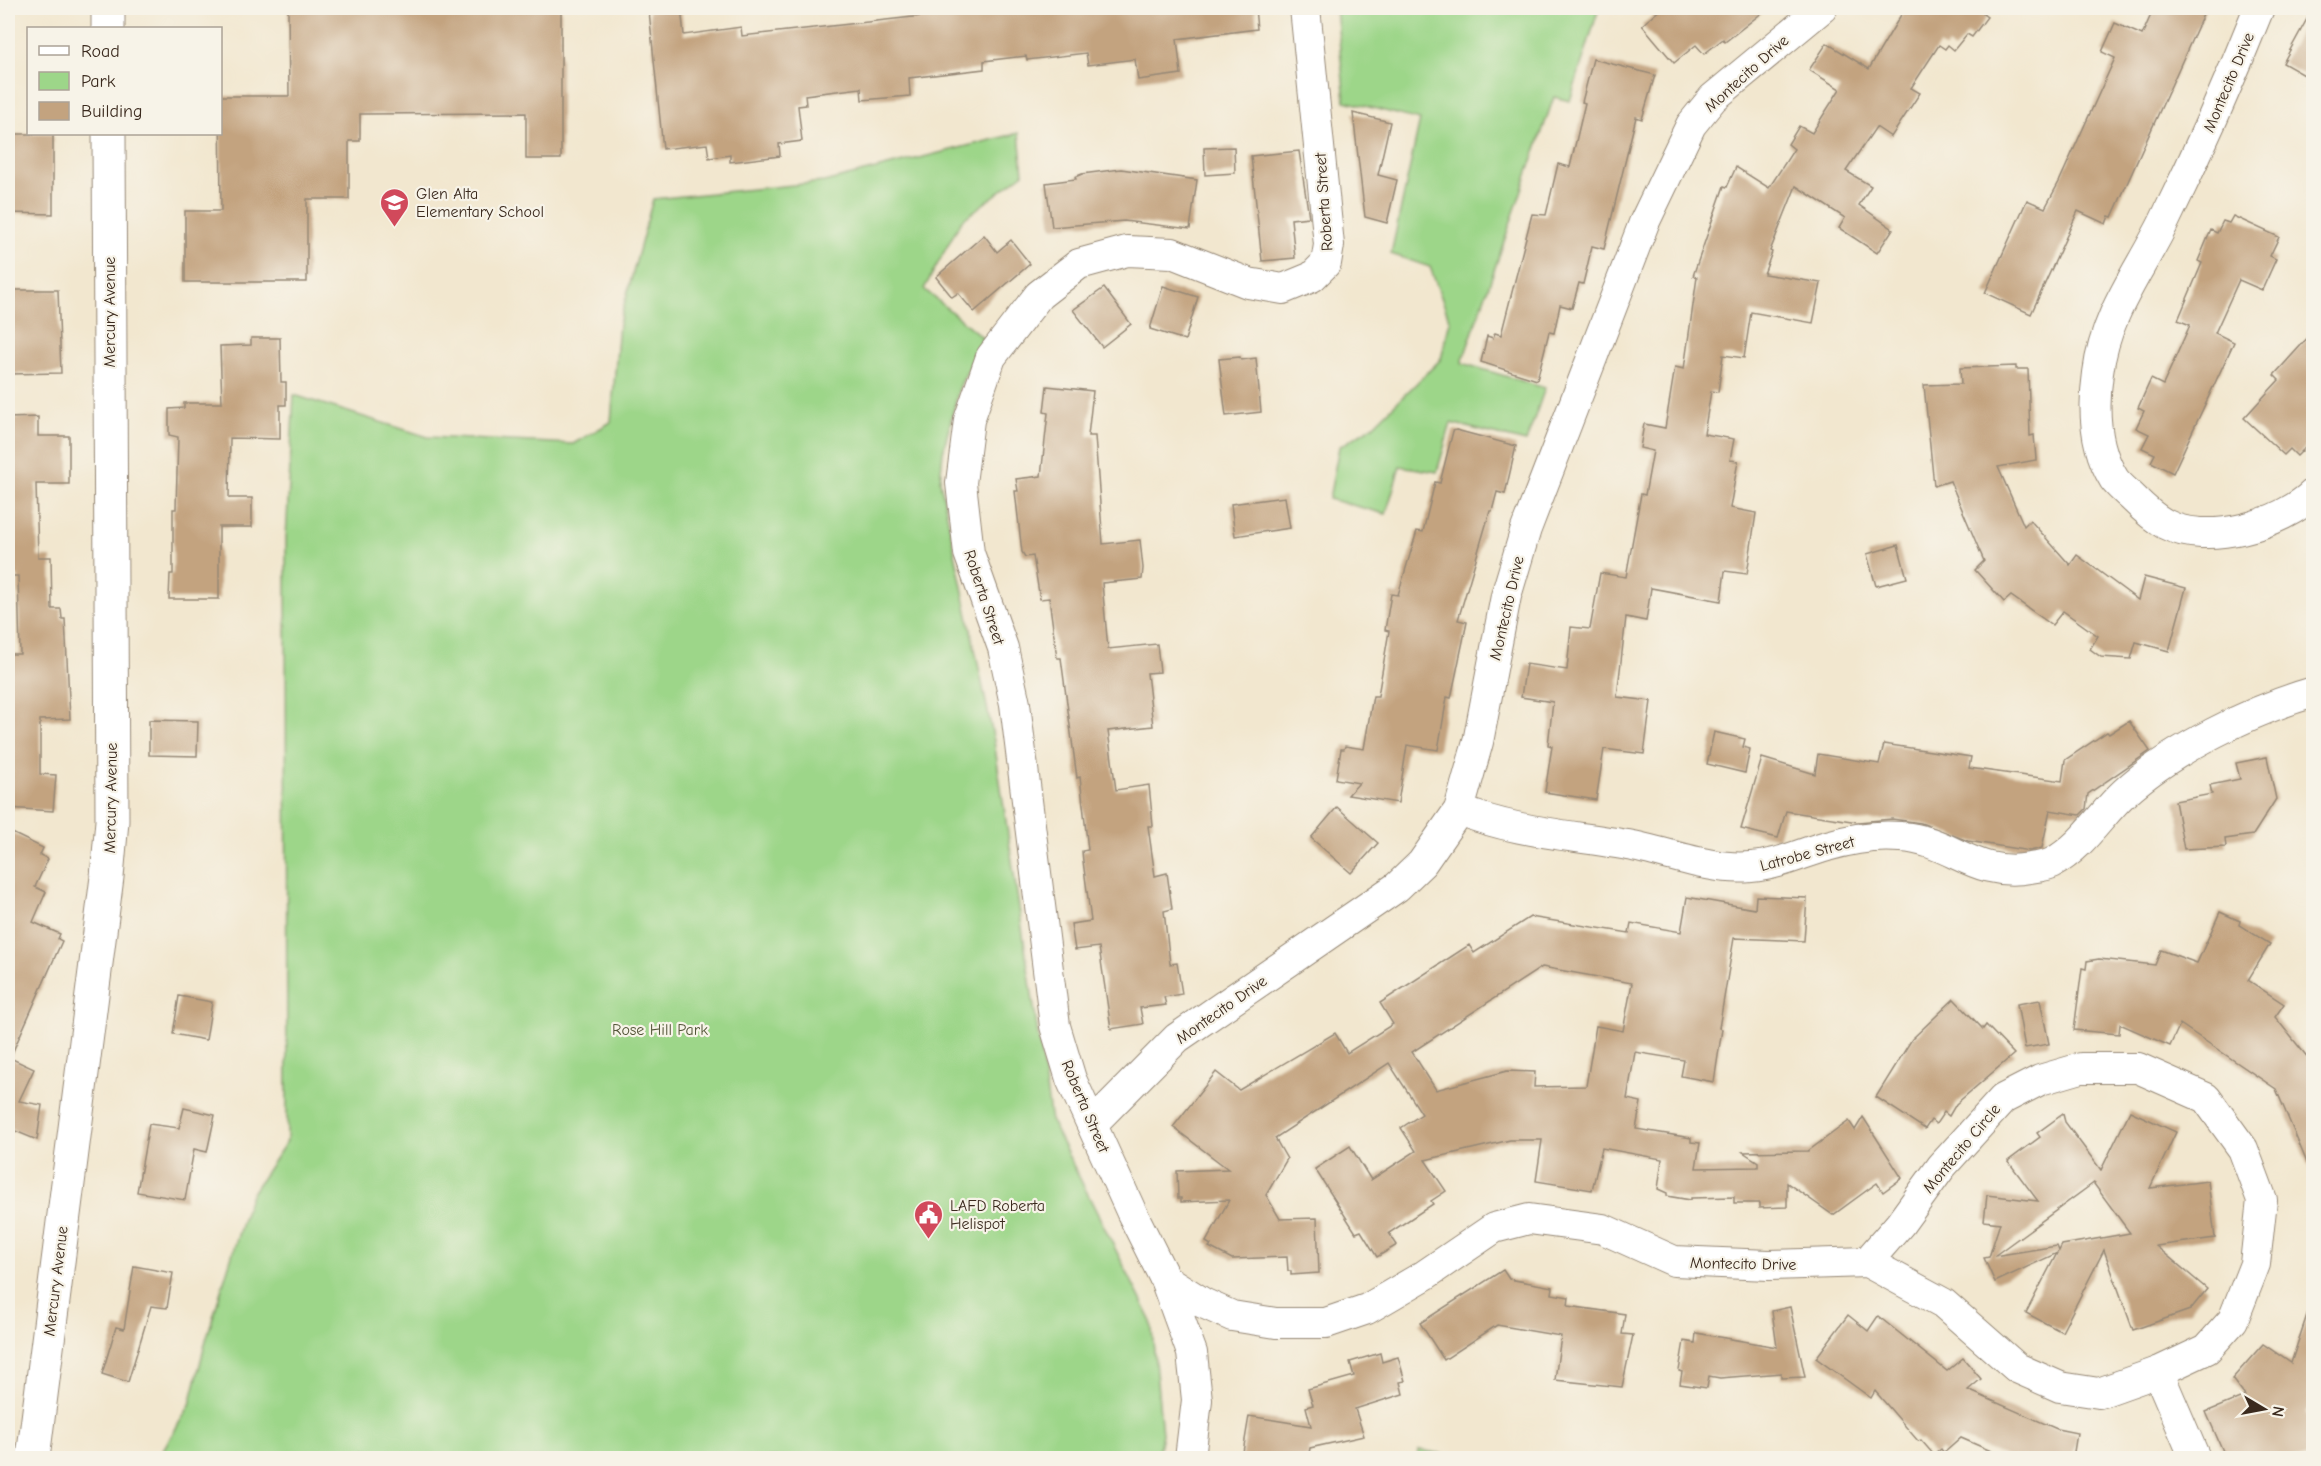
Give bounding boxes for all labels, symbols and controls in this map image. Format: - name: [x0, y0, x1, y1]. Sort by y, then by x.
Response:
- legend: [27, 27, 222, 135]
- street label: Montecito Drive: [2200, 30, 2258, 135]
- street label: Montecito Drive: [1701, 31, 1792, 116]
- text: Road: [81, 41, 120, 62]
- text: Park: [81, 71, 116, 92]
- text: Building: [81, 101, 143, 122]
- street label: Roberta Street: [1312, 152, 1336, 252]
- place label: Glen Alta Elementary School: [416, 185, 544, 221]
- school or university icon: Glen Alta Elementary School: [379, 186, 411, 228]
- street label: Mercury Avenue: [101, 257, 119, 367]
- street label: Roberta Street: [960, 548, 1008, 647]
- street label: Montecito Drive: [1486, 554, 1528, 662]
- street label: Mercury Avenue: [101, 742, 121, 854]
- street label: Latrobe Street: [1758, 833, 1857, 875]
- street label: Montecito Drive: [1173, 972, 1270, 1048]
- park label: Rose Hill Park: [612, 1021, 708, 1039]
- street label: Roberta Street: [1058, 1058, 1113, 1156]
- street label: Montecito Circle: [1919, 1100, 2004, 1197]
- place label: LAFD Roberta Helispot: [950, 1197, 1045, 1233]
- public building icon: LAFD Roberta Helispot: [913, 1198, 945, 1240]
- street label: Mercury Avenue: [40, 1225, 72, 1337]
- street label: Montecito Drive: [1690, 1254, 1796, 1274]
- north arrow: [2234, 1379, 2294, 1439]
- text: N: [2268, 1405, 2288, 1418]

